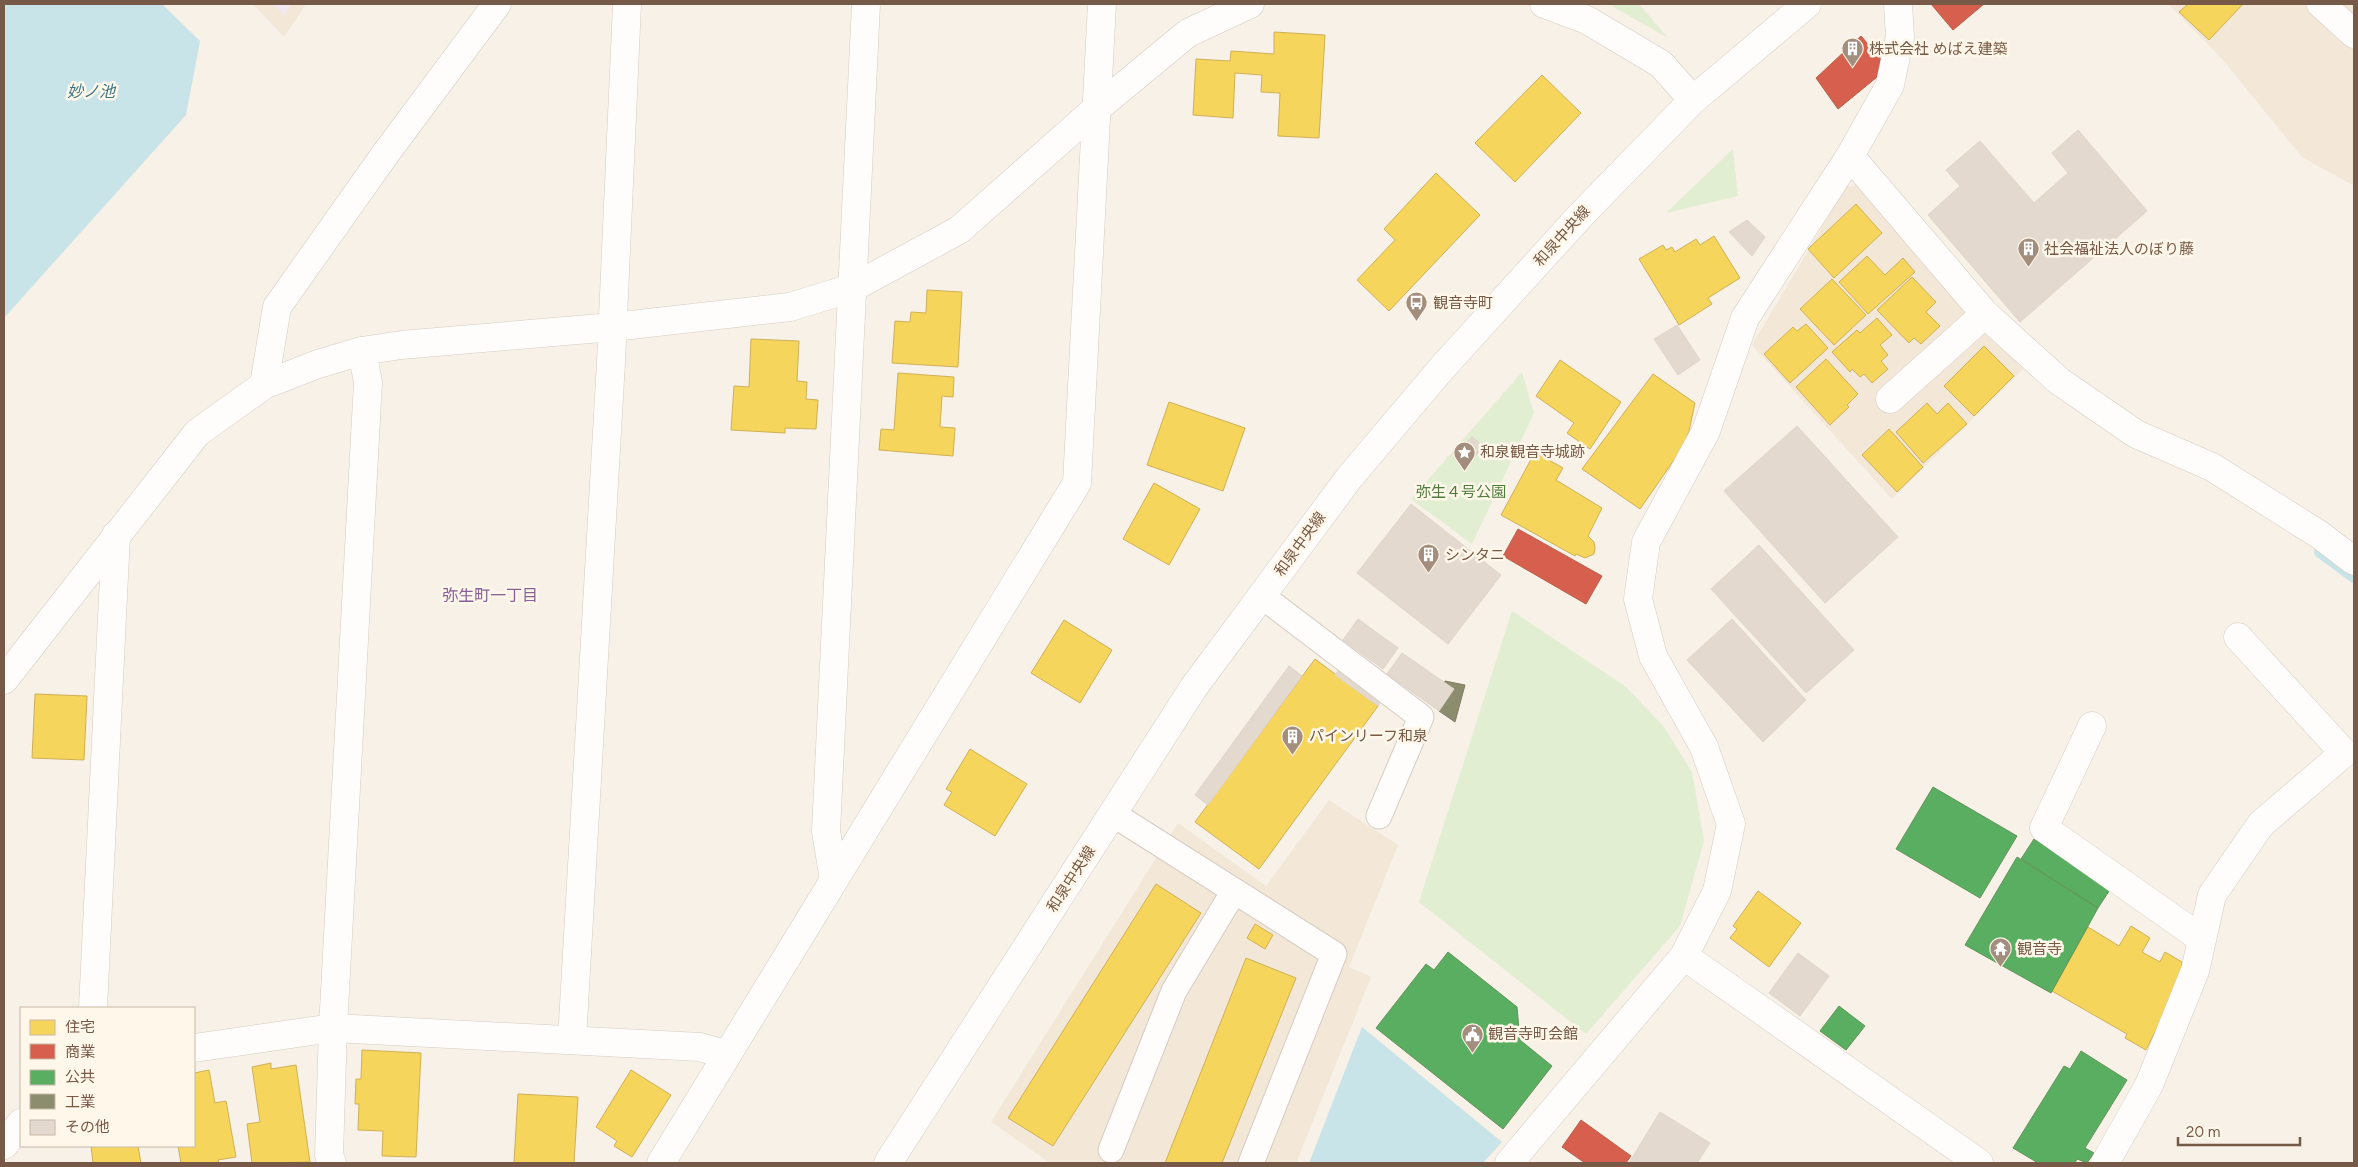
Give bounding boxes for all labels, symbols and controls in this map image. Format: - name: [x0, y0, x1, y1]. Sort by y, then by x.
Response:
- building icon: 株式会社 めばえ建築: [1841, 37, 1865, 68]
- place label: 株式会社 めばえ建築: [1869, 40, 2008, 58]
- water label: 妙ノ池: [67, 82, 117, 101]
- street label: 和泉中央線: [1530, 202, 1594, 270]
- building icon: 社会福祉法人のぼり藤: [2016, 237, 2040, 268]
- place label: 社会福祉法人のぼり藤: [2044, 240, 2194, 258]
- bus stop icon: 観音寺町: [1405, 291, 1429, 322]
- place label: 観音寺町: [1433, 294, 1493, 312]
- place icon: 和泉観音寺城跡: [1452, 440, 1476, 471]
- place label: 和泉観音寺城跡: [1480, 443, 1585, 461]
- park label: 弥生４号公園: [1416, 483, 1506, 501]
- street label: 和泉中央線: [1271, 508, 1329, 580]
- building icon: シンタニ: [1417, 543, 1441, 574]
- place label: シンタニ: [1445, 546, 1505, 564]
- district label: 弥生町一丁目: [442, 586, 538, 605]
- building icon: パインリーフ和泉: [1281, 724, 1305, 755]
- place label: パインリーフ和泉: [1309, 727, 1428, 745]
- street label: 和泉中央線: [1043, 843, 1099, 915]
- temple icon: 観音寺: [1989, 937, 2013, 968]
- place label: 観音寺: [2017, 940, 2062, 958]
- legend: [20, 1007, 195, 1147]
- text: 住宅: [65, 1018, 95, 1036]
- public building icon: 観音寺町会館: [1460, 1022, 1484, 1053]
- place label: 観音寺町会館: [1488, 1025, 1578, 1043]
- text: 商業: [65, 1043, 95, 1061]
- text: 公共: [65, 1068, 95, 1086]
- text: 工業: [65, 1093, 95, 1111]
- scale bar: [2178, 1114, 2300, 1146]
- text: その他: [65, 1118, 110, 1136]
- text: 20 m: [2186, 1123, 2220, 1141]

